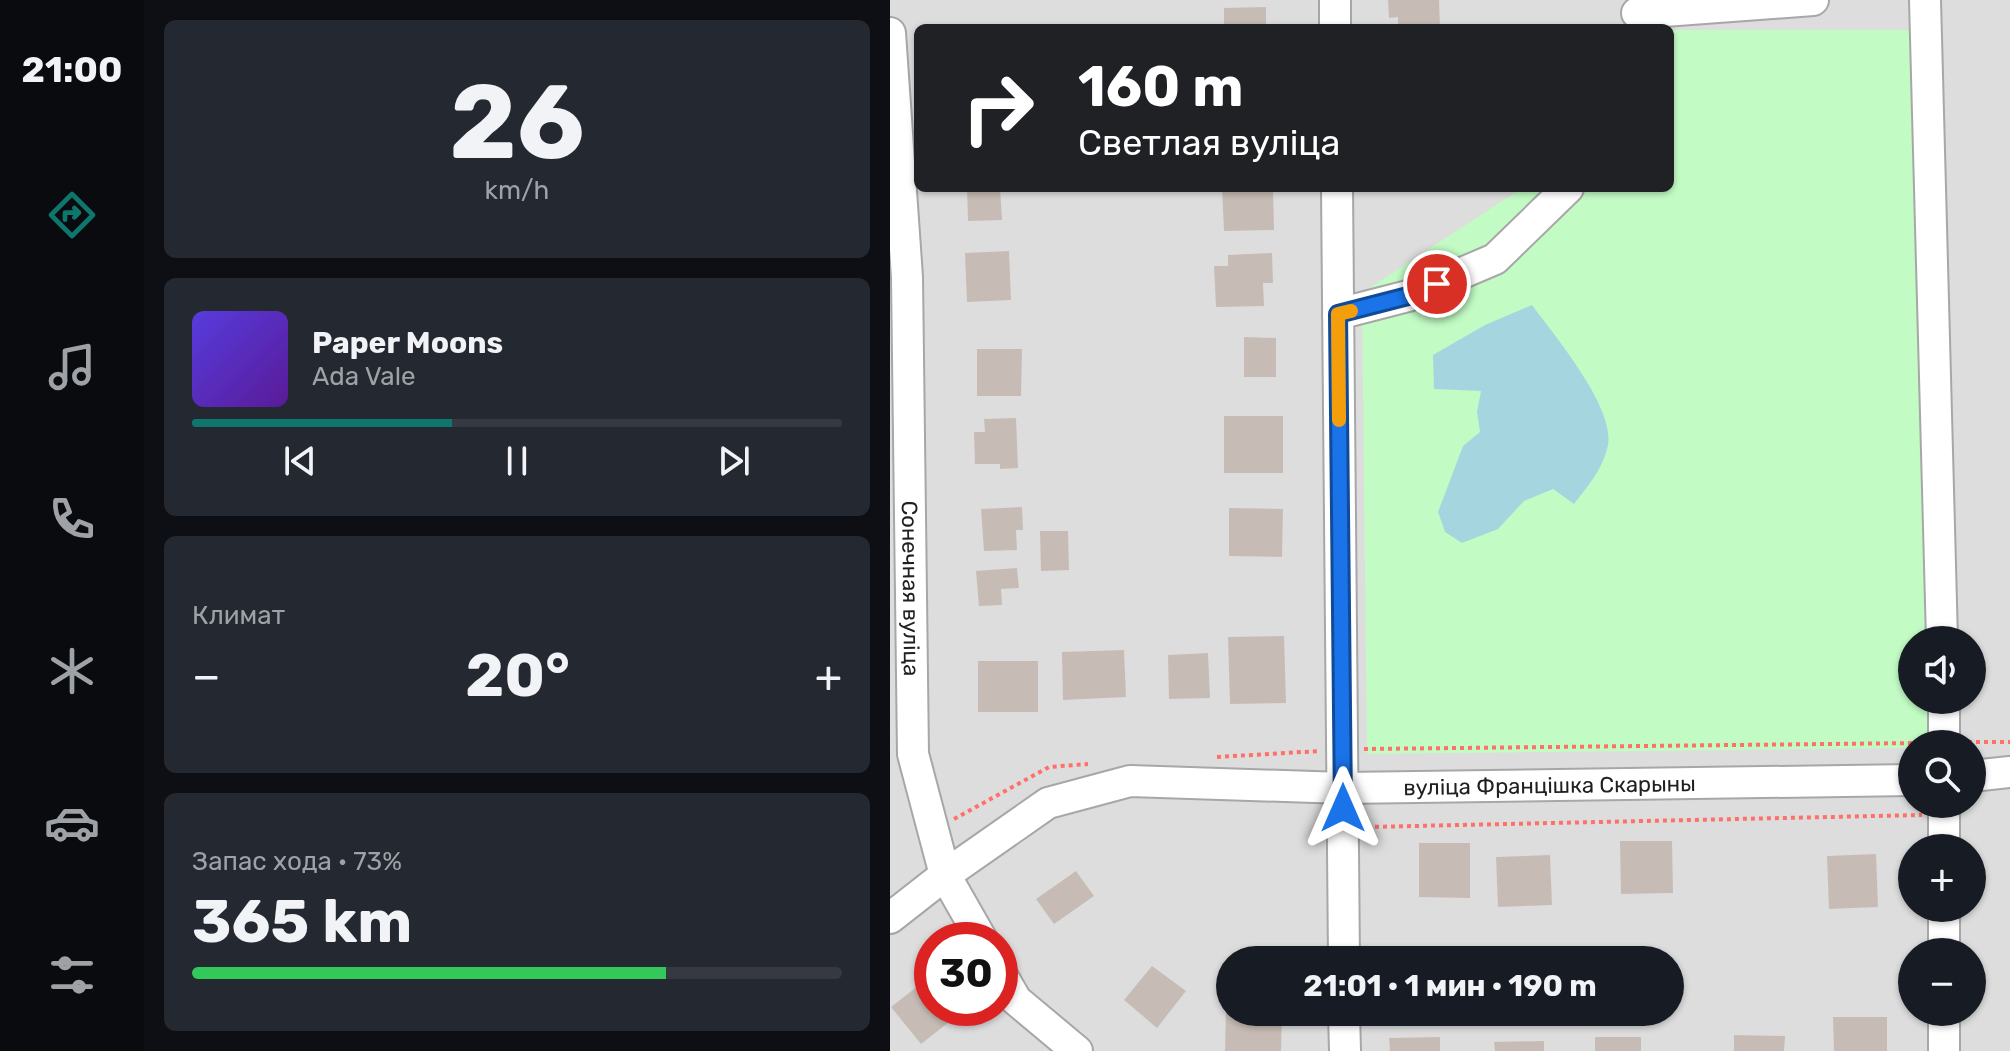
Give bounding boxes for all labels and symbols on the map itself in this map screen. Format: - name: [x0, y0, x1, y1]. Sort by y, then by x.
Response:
- pin: [1403, 250, 1471, 318]
- street label: Сонечная вуліца: [896, 500, 925, 676]
- position arrow: [1301, 766, 1385, 850]
- street label: вуліца Францішка Скарыны: [1403, 770, 1696, 801]
- speed limit sign: 30: [914, 922, 1018, 1026]

